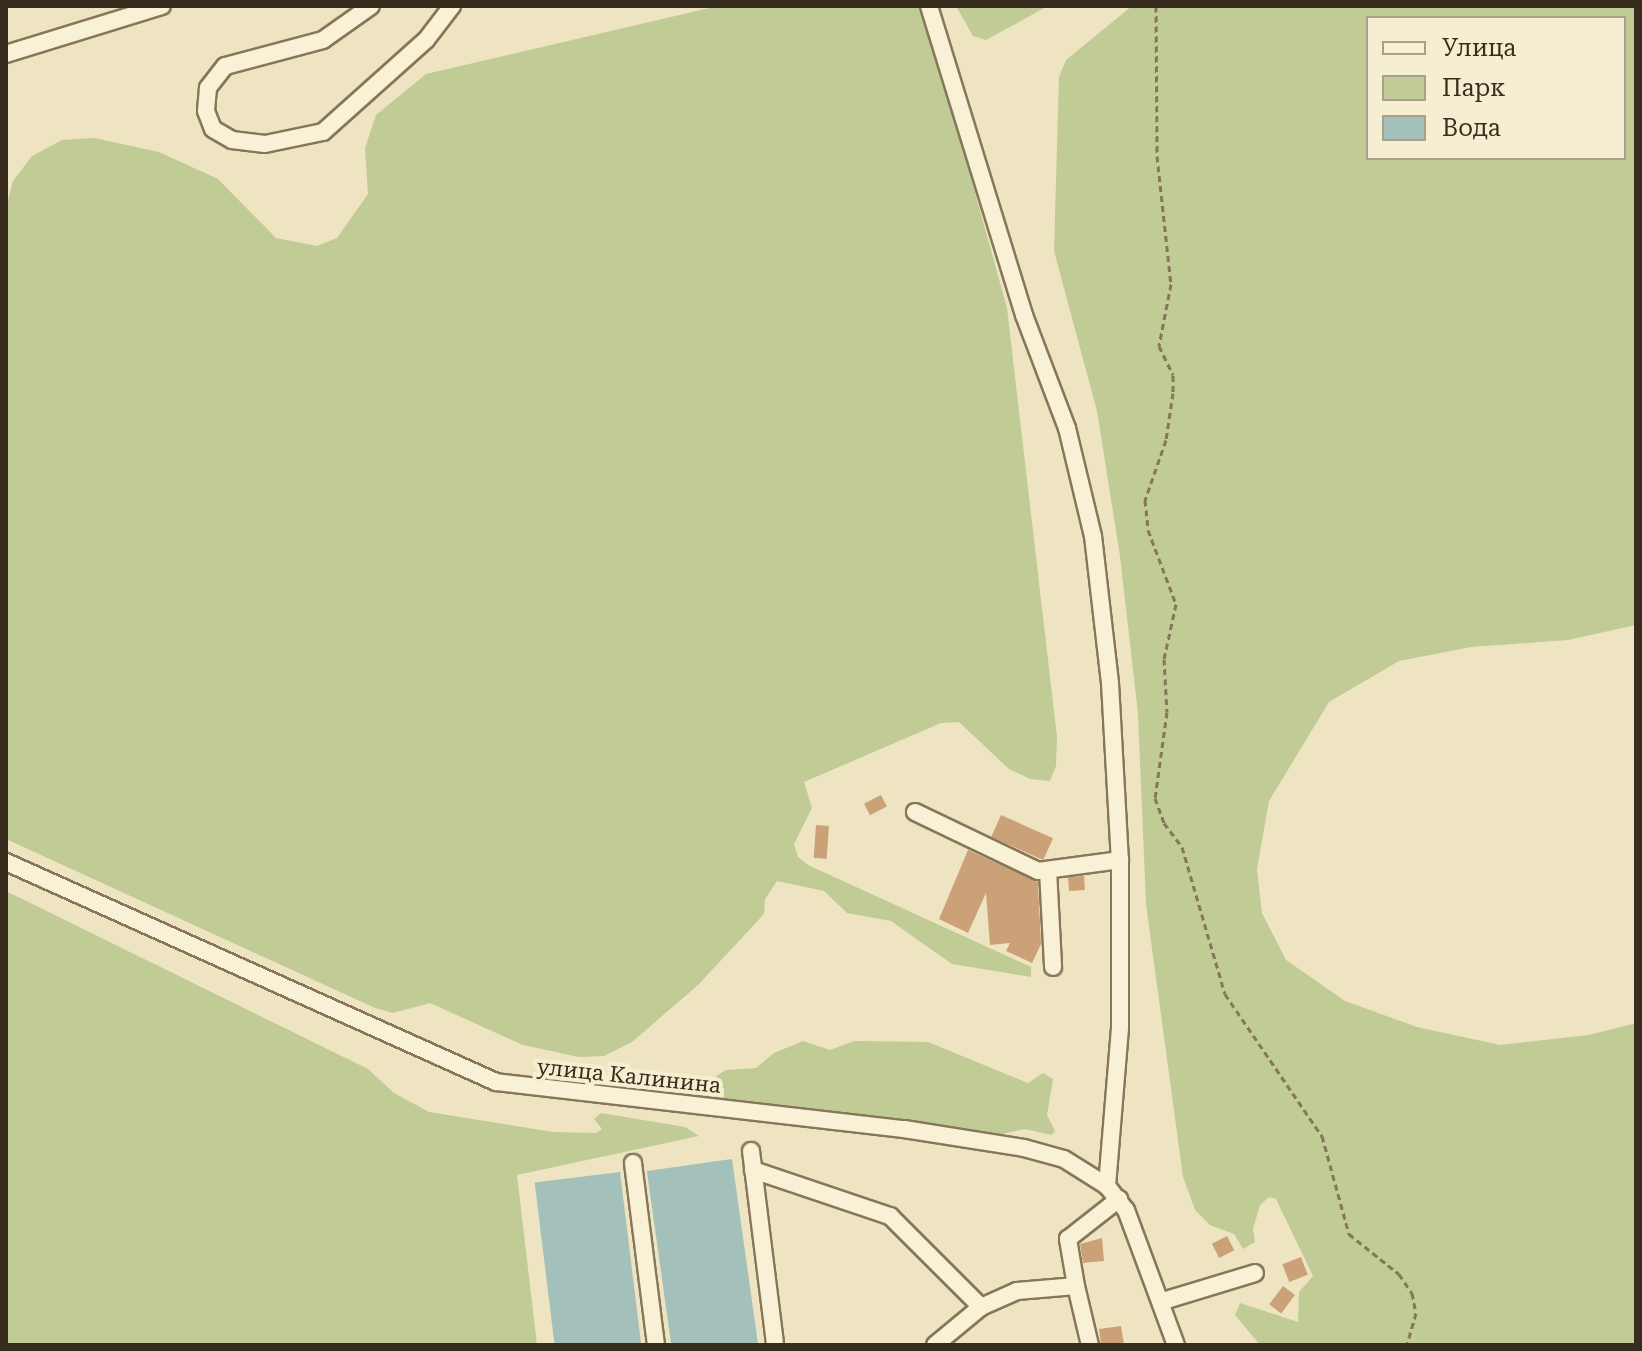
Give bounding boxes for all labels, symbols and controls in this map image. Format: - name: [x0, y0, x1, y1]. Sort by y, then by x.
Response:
- legend: [1366, 16, 1626, 160]
- text: Улица: [1442, 34, 1516, 62]
- text: Парк: [1442, 74, 1505, 102]
- text: Вода: [1442, 114, 1501, 142]
- street label: улица Калинина: [536, 1053, 722, 1099]

